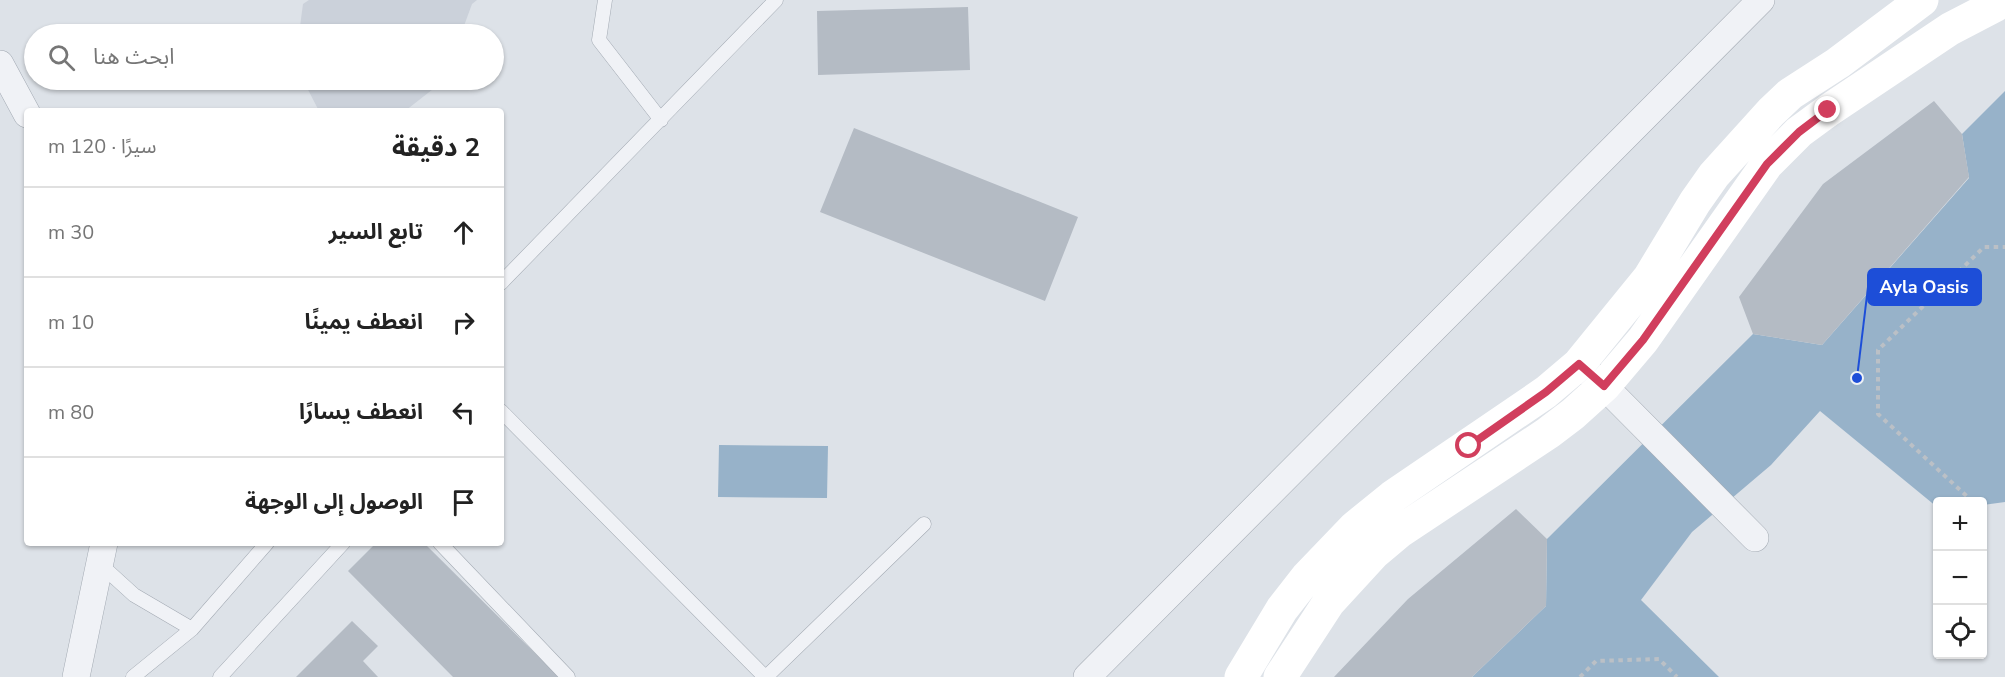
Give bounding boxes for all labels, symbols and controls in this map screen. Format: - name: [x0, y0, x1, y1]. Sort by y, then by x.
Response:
- search box: [24, 24, 504, 90]
- icon: search: [45, 41, 78, 74]
- text: ابحث هنا: [93, 42, 174, 72]
- route end: [1814, 96, 1840, 122]
- text: 2 دقيقة: [392, 130, 480, 165]
- text: سيرًا · 120 m: [48, 133, 156, 160]
- icon: ahead: [447, 216, 480, 249]
- text: تابع السير: [329, 217, 423, 247]
- text: 30 m: [48, 219, 94, 246]
- callout: Ayla Oasis: [1868, 269, 1981, 305]
- text: Ayla Oasis: [1880, 275, 1969, 299]
- icon: right: [447, 306, 480, 339]
- text: انعطف يمينًا: [305, 307, 423, 337]
- text: 10 m: [48, 309, 94, 336]
- icon: left: [447, 396, 480, 429]
- text: انعطف يسارًا: [299, 397, 423, 427]
- text: 80 m: [48, 399, 94, 426]
- route start: [1455, 432, 1481, 458]
- icon: arrive: [447, 486, 480, 519]
- text: الوصول إلى الوجهة: [245, 487, 423, 517]
- map controls: [1933, 497, 1987, 659]
- button: +: [1933, 497, 1987, 551]
- button: −: [1933, 551, 1987, 605]
- button: locate: [1933, 605, 1987, 659]

